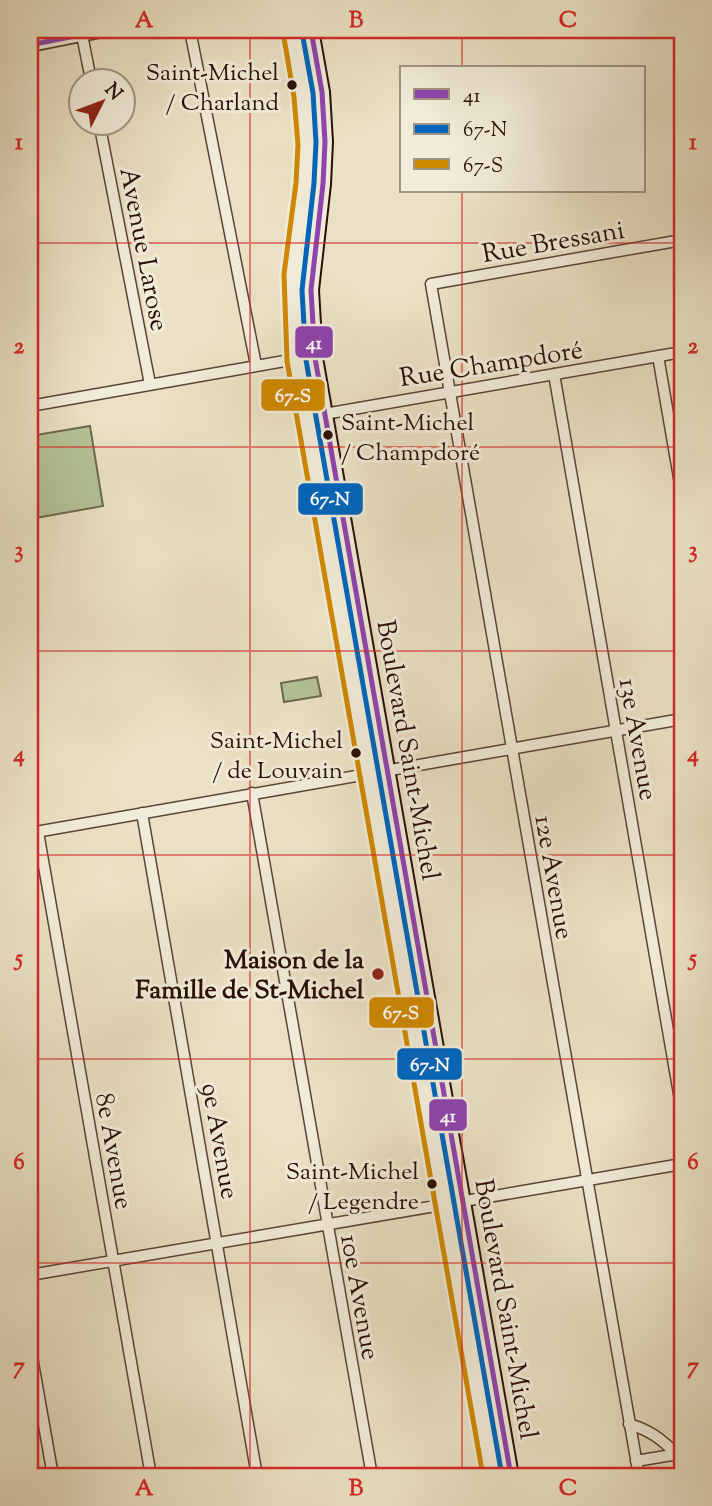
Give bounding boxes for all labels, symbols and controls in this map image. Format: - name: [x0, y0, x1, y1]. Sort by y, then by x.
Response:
- text: A: [135, 5, 154, 38]
- text: B: [349, 5, 364, 38]
- text: C: [559, 5, 577, 38]
- place label: Saint-Michel / Charland: [146, 57, 279, 121]
- north arrow: [66, 66, 136, 136]
- legend: [400, 66, 646, 192]
- text: N: [98, 78, 128, 107]
- marker: Saint-Michel / Charland: [285, 78, 299, 92]
- text: 41: [463, 82, 481, 112]
- text: 67-N: [463, 116, 507, 146]
- text: 1: [15, 127, 23, 160]
- text: 1: [689, 127, 697, 160]
- text: 67-S: [463, 152, 503, 182]
- street label: Avenue Larose: [109, 164, 177, 334]
- street label: Rue Bressani: [479, 213, 628, 274]
- line badge: 41: [294, 325, 334, 359]
- text: 2: [14, 331, 25, 364]
- text: 41: [305, 331, 323, 358]
- text: 2: [688, 331, 699, 364]
- street label: Rue Champdoré: [397, 333, 586, 398]
- line badge: 67-S: [260, 378, 326, 412]
- text: 67-S: [275, 384, 311, 411]
- place label: Saint-Michel / Champdoré: [341, 407, 480, 471]
- marker: Saint-Michel / Champdoré: [321, 428, 335, 442]
- line badge: 67-N: [297, 482, 364, 516]
- text: 67-N: [310, 487, 350, 514]
- text: 3: [14, 535, 24, 568]
- text: 3: [688, 535, 698, 568]
- street label: Boulevard Saint-Michel: [365, 617, 448, 884]
- street label: 13e Avenue: [608, 675, 665, 804]
- place label: Saint-Michel / de Louvain: [210, 725, 343, 789]
- text: 4: [12, 739, 25, 772]
- text: 4: [686, 739, 699, 772]
- marker: Saint-Michel / de Louvain: [349, 746, 363, 760]
- street label: 12e Avenue: [523, 812, 582, 942]
- text: 5: [13, 943, 23, 976]
- place label: Maison de la Famille de St-Michel: [135, 943, 365, 1010]
- text: 5: [687, 943, 697, 976]
- marker: Maison de la Famille de St-Michel: [370, 966, 386, 982]
- line badge: 67-S: [368, 996, 435, 1029]
- text: 67-S: [383, 1001, 419, 1028]
- line badge: 67-N: [396, 1047, 463, 1081]
- text: 67-N: [410, 1053, 450, 1080]
- street label: 9e Avenue: [190, 1081, 247, 1202]
- street label: 8e Avenue: [84, 1090, 141, 1213]
- line badge: 41: [428, 1098, 468, 1132]
- text: 41: [439, 1104, 457, 1131]
- text: 6: [13, 1147, 25, 1180]
- text: 6: [687, 1147, 699, 1180]
- place label: Saint-Michel / Legendre: [286, 1156, 419, 1220]
- street label: Boulevard Saint-Michel: [463, 1176, 546, 1443]
- marker: Saint-Michel / Legendre: [425, 1177, 439, 1191]
- street label: 10e Avenue: [329, 1232, 388, 1363]
- text: 7: [13, 1351, 25, 1384]
- text: 7: [687, 1351, 699, 1384]
- text: A: [135, 1473, 154, 1506]
- text: B: [349, 1473, 364, 1506]
- text: C: [559, 1473, 577, 1506]

